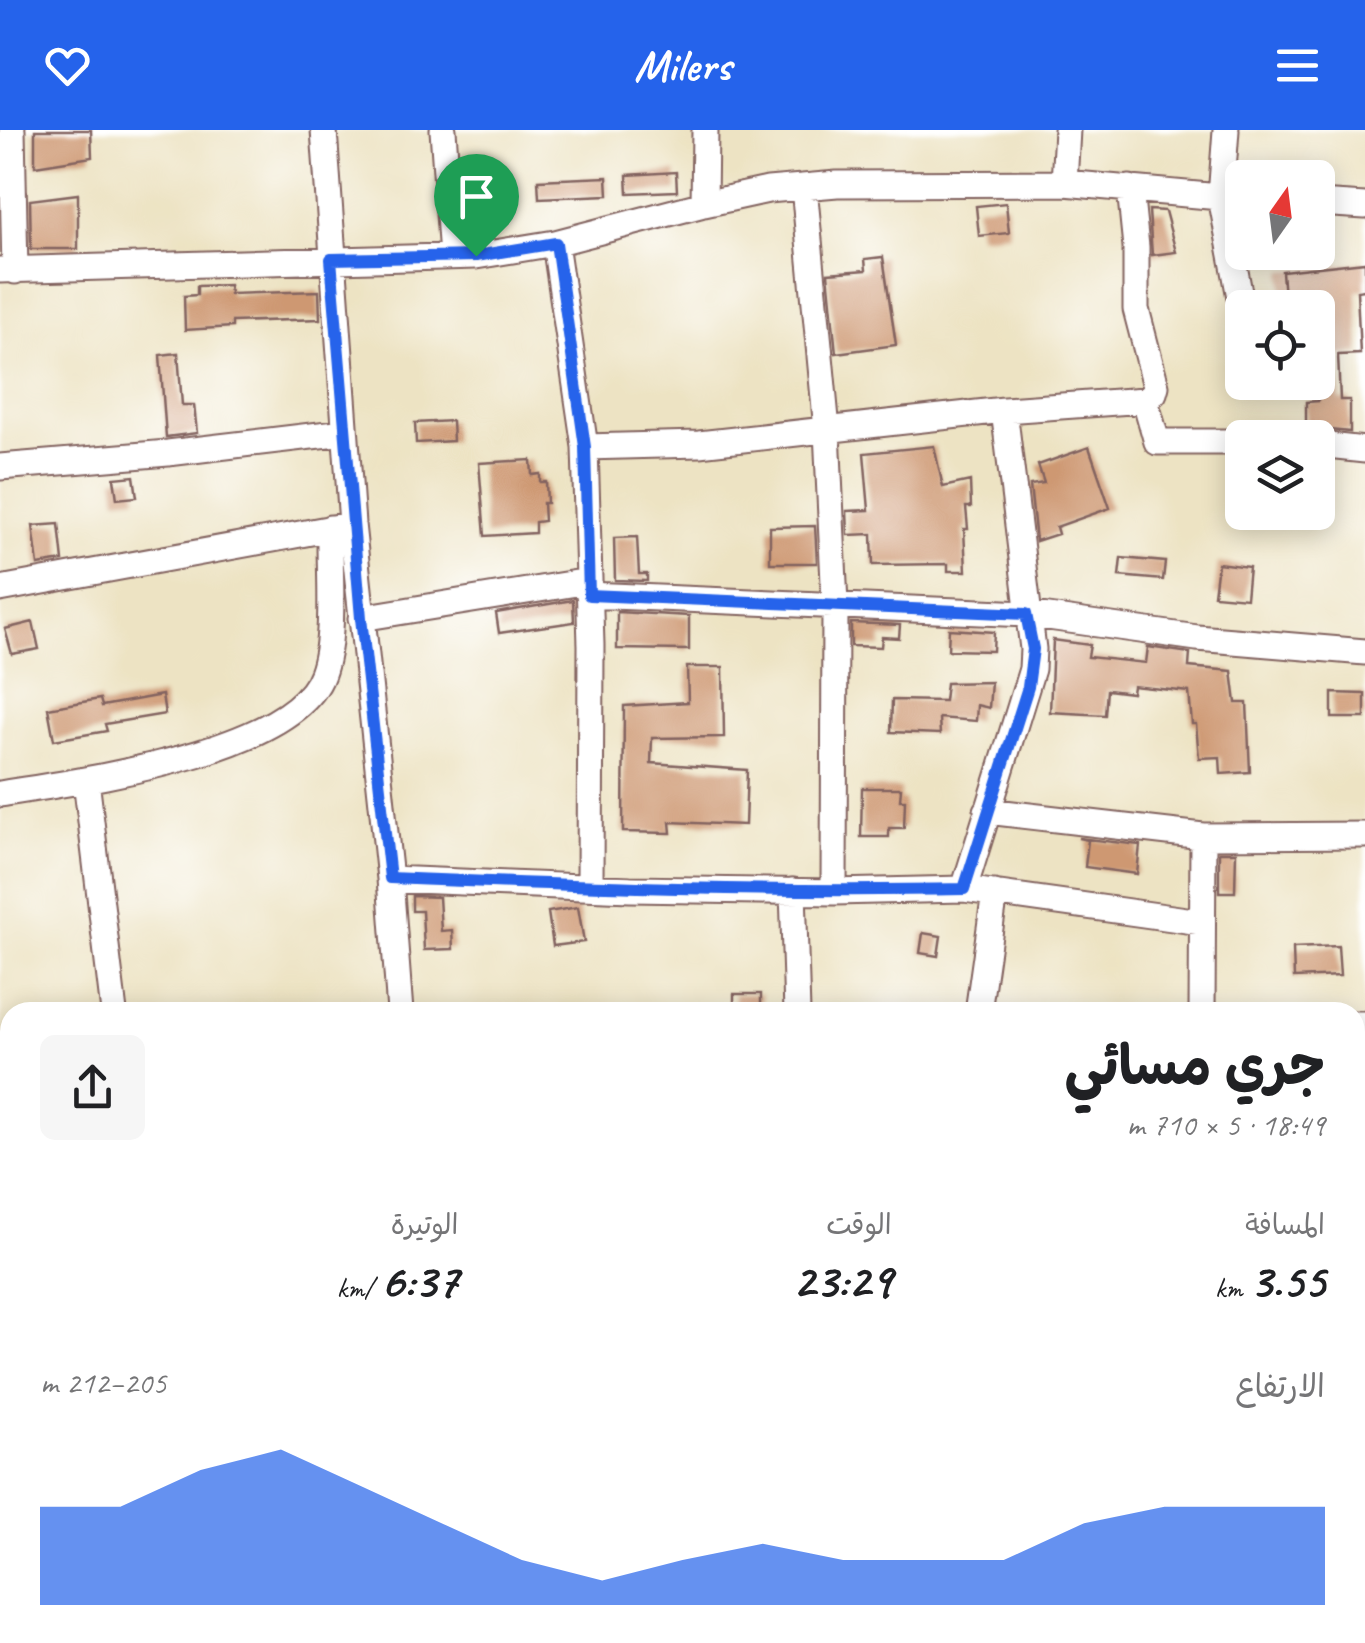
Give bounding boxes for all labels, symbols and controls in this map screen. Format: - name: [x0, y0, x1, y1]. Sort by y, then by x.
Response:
- text: Milers: [634, 37, 731, 94]
- icon: heart: [40, 38, 95, 93]
- icon: menu: [1270, 38, 1325, 93]
- pin: [434, 154, 519, 257]
- north arrow: [1225, 160, 1335, 270]
- map controls: [1225, 160, 1335, 530]
- icon: arrive: [449, 169, 504, 224]
- button: locate: [1225, 290, 1335, 400]
- button: layers: [1225, 420, 1335, 530]
- text: جري مسائي: [1065, 1031, 1325, 1101]
- button: share: [40, 1035, 145, 1140]
- text: 18:49 · 5 × 710 m: [1127, 1104, 1325, 1145]
- text: الوتيرة: [391, 1207, 458, 1242]
- text: الوقت: [826, 1207, 892, 1242]
- text: المسافة: [1245, 1207, 1325, 1242]
- text: 6:37: [380, 1249, 458, 1312]
- text: 23:29: [792, 1249, 892, 1312]
- text: 3.55: [1249, 1249, 1325, 1312]
- text: /km: [337, 1270, 380, 1305]
- text: km: [1215, 1270, 1249, 1305]
- text: 205–212 m: [40, 1362, 166, 1403]
- text: الارتفاع: [1235, 1366, 1325, 1407]

